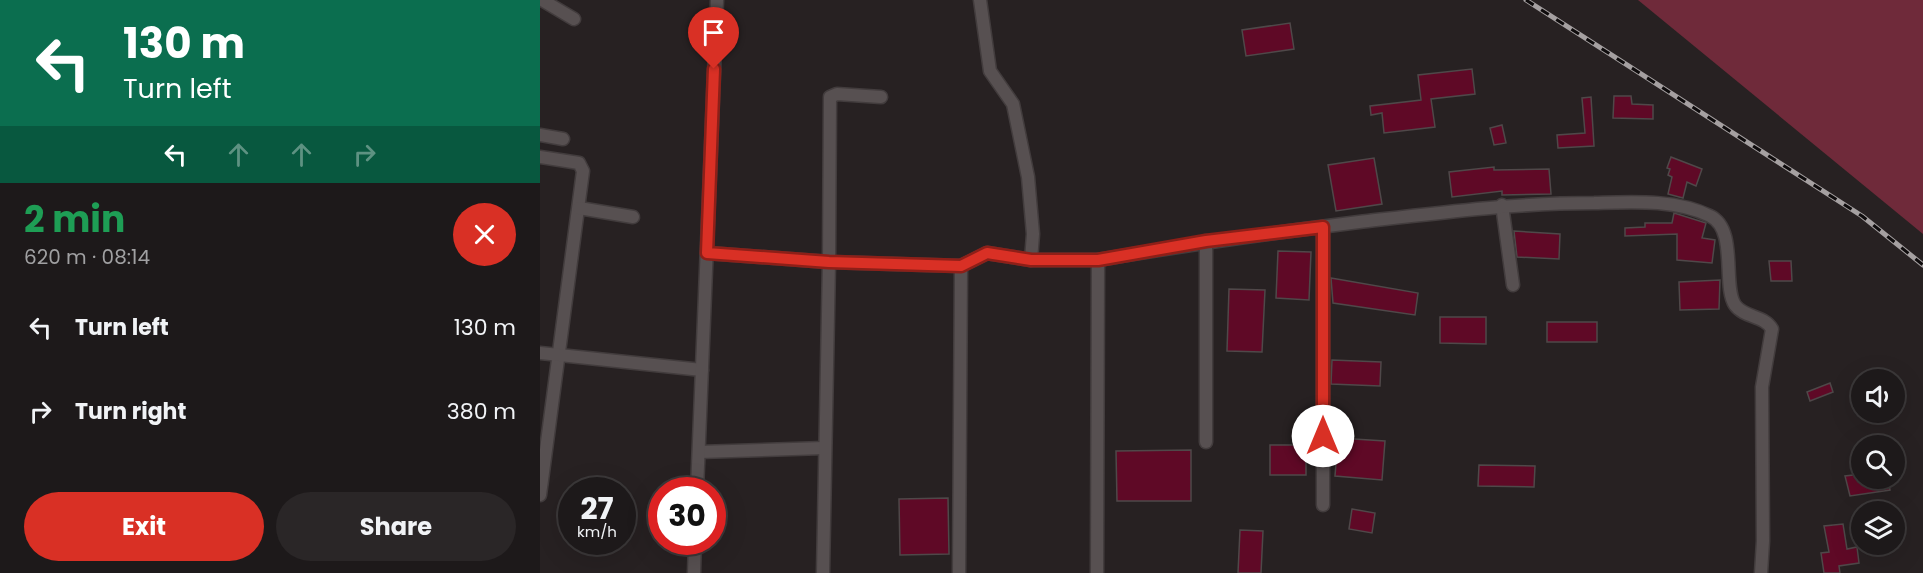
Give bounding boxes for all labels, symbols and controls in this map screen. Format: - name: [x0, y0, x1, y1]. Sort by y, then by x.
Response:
- pin: [688, 7, 739, 69]
- text: 130 m: [123, 14, 245, 73]
- icon: arrive: [697, 16, 730, 49]
- icon: left: [24, 24, 102, 102]
- text: Turn left: [123, 70, 232, 107]
- icon: left: [159, 138, 192, 171]
- icon: ahead: [222, 138, 255, 171]
- icon: ahead: [285, 138, 318, 171]
- icon: right: [348, 138, 381, 171]
- text: 2 min: [24, 194, 125, 245]
- button: close: [453, 203, 516, 266]
- text: 620 m · 08:14: [24, 243, 150, 271]
- icon: left: [24, 311, 57, 344]
- text: Turn left: [75, 312, 169, 343]
- text: 130 m: [454, 312, 516, 343]
- map controls: [1851, 369, 1905, 555]
- button: sound: [1851, 369, 1905, 423]
- icon: right: [24, 395, 57, 428]
- text: Turn right: [75, 396, 186, 427]
- text: 380 m: [447, 396, 516, 427]
- position arrow: [1291, 404, 1355, 468]
- button: search: [1851, 435, 1905, 489]
- speed limit sign: 30: [648, 477, 726, 555]
- text: 27: [580, 487, 614, 530]
- button: Exit: [24, 492, 264, 561]
- button: Share: [276, 492, 516, 561]
- button: layers: [1851, 501, 1905, 555]
- text: km/h: [577, 521, 617, 542]

